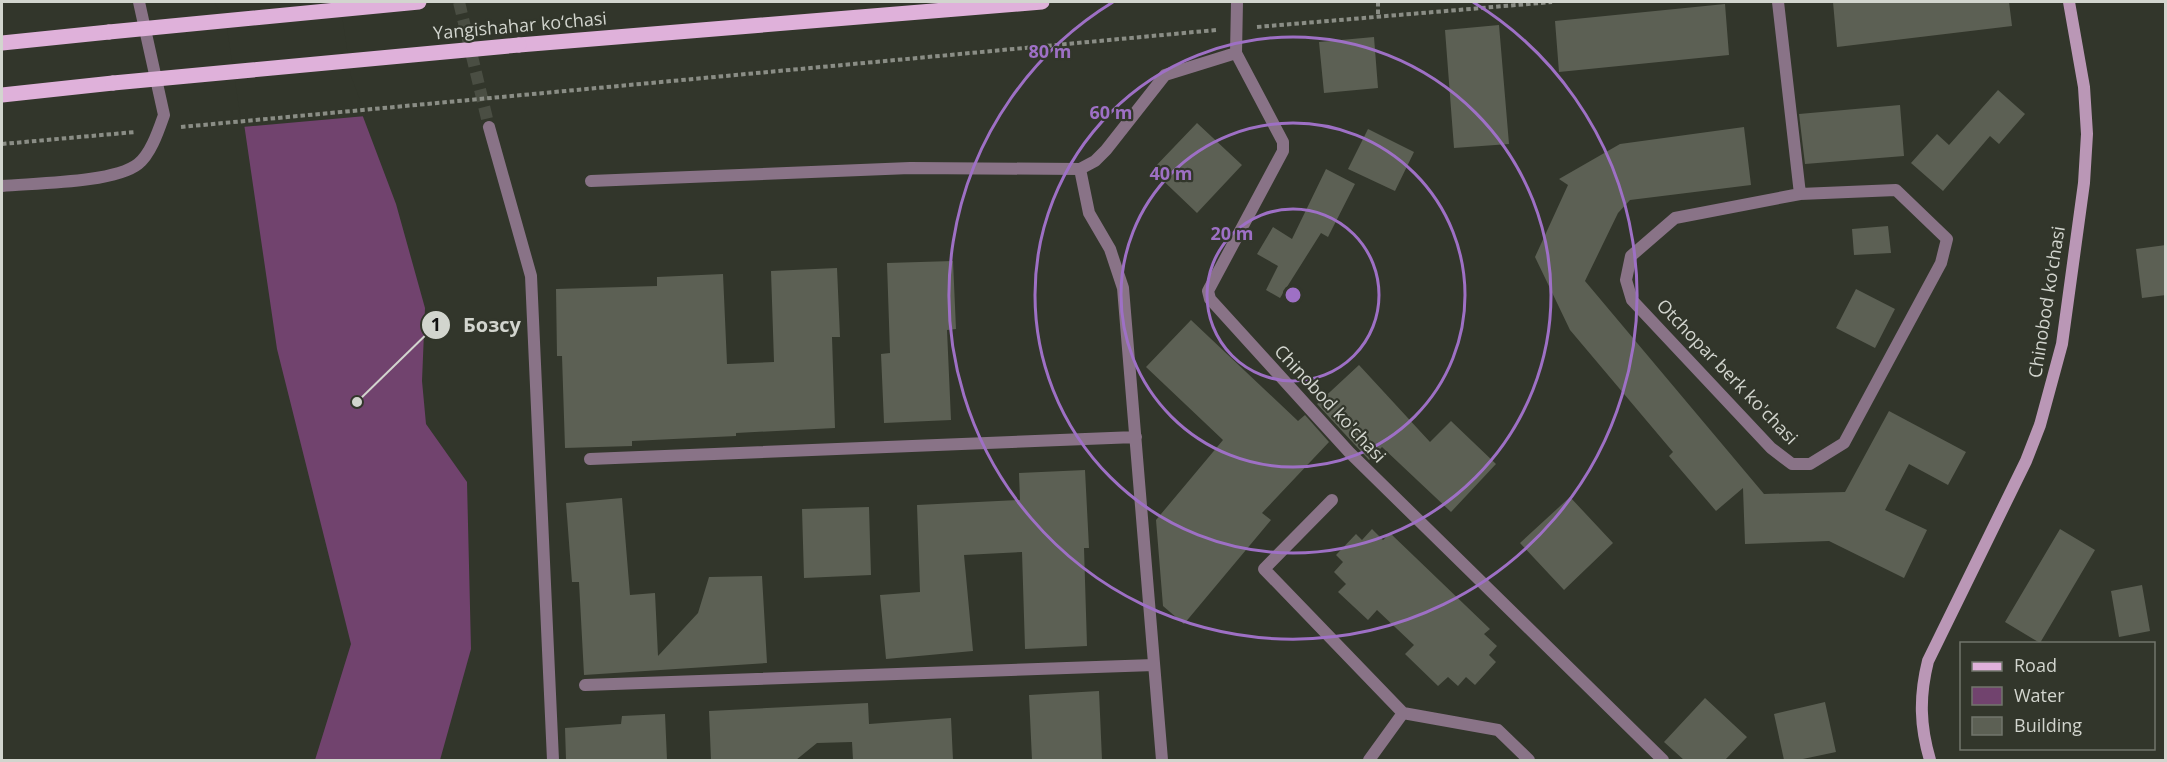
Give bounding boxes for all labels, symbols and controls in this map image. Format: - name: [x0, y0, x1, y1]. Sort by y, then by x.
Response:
- street label: Yangishahar ko‘chasi: [432, 5, 608, 45]
- text: 80 m: [1029, 39, 1071, 63]
- text: 60 m: [1090, 100, 1132, 124]
- text: 40 m: [1150, 161, 1192, 185]
- text: 20 m: [1211, 221, 1253, 245]
- street label: Chinobod ko'chasi: [2022, 224, 2070, 379]
- centre of rings: [1283, 285, 1303, 305]
- street label: Otchopar berk ko'chasi: [1652, 293, 1804, 449]
- callout: Бозсу: [421, 306, 533, 344]
- text: Бозсу: [463, 311, 522, 338]
- text: 1: [431, 312, 441, 336]
- street label: Chinobod ko'chasi: [1270, 339, 1392, 468]
- legend: [1960, 642, 2155, 750]
- text: Road: [2014, 653, 2057, 677]
- text: Water: [2014, 683, 2065, 707]
- text: Building: [2014, 713, 2082, 737]

